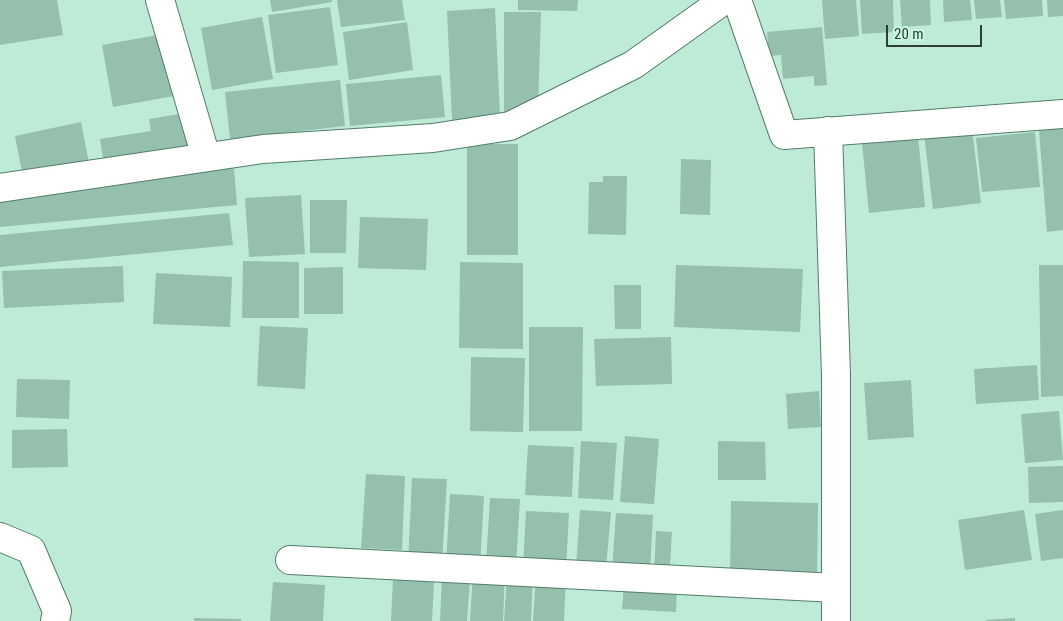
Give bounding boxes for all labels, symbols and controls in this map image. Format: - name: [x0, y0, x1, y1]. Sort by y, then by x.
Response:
- scale bar: [888, 15, 984, 47]
- text: 20 m: [894, 25, 924, 43]

